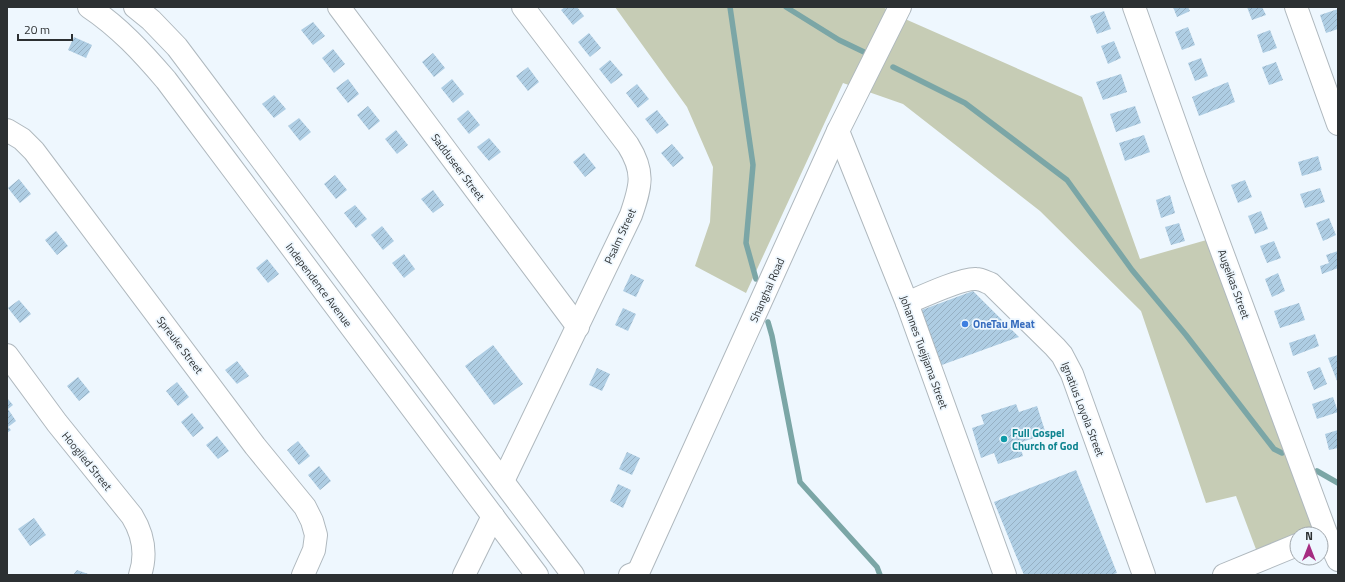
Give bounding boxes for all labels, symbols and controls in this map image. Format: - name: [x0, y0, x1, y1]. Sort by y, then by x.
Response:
- scale bar: [18, 16, 72, 42]
- text: 20 m: [24, 20, 50, 39]
- street label: Sadduseer Street: [428, 130, 488, 204]
- street label: Psalm Street: [600, 205, 640, 266]
- street label: Independence Avenue: [282, 240, 356, 331]
- street label: Augeikas Street: [1214, 247, 1254, 321]
- street label: Shanghai Road: [746, 255, 788, 325]
- street label: Johannes Tuejijama Street: [896, 293, 952, 411]
- street label: Spreuke Street: [153, 313, 207, 377]
- place label: OneTau Meat: [973, 316, 1035, 332]
- marker: OneTau Meat: [960, 319, 970, 329]
- street label: Ignatius Loyola Street: [1058, 359, 1108, 459]
- place label: Full Gospel Church of God: [1012, 425, 1078, 454]
- street label: Hooglied Street: [58, 428, 116, 494]
- marker: Full Gospel Church of God: [999, 434, 1009, 444]
- north arrow: [1289, 526, 1329, 566]
- text: N: [1305, 528, 1313, 544]

